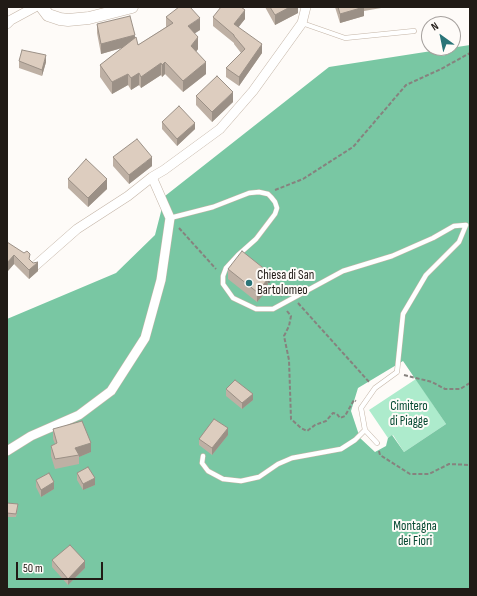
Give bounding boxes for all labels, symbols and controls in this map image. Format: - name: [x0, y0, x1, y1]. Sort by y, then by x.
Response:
- north arrow: [421, 16, 461, 56]
- text: N: [429, 19, 441, 33]
- place label: Chiesa di San Bartolomeo: [257, 268, 314, 299]
- marker: Chiesa di San Bartolomeo: [244, 278, 254, 288]
- park label: Cimitero di Piagge: [390, 399, 428, 430]
- park label: Montagna dei Fiori: [393, 519, 437, 550]
- scale bar: [18, 554, 105, 580]
- text: 50 m: [23, 561, 43, 576]

